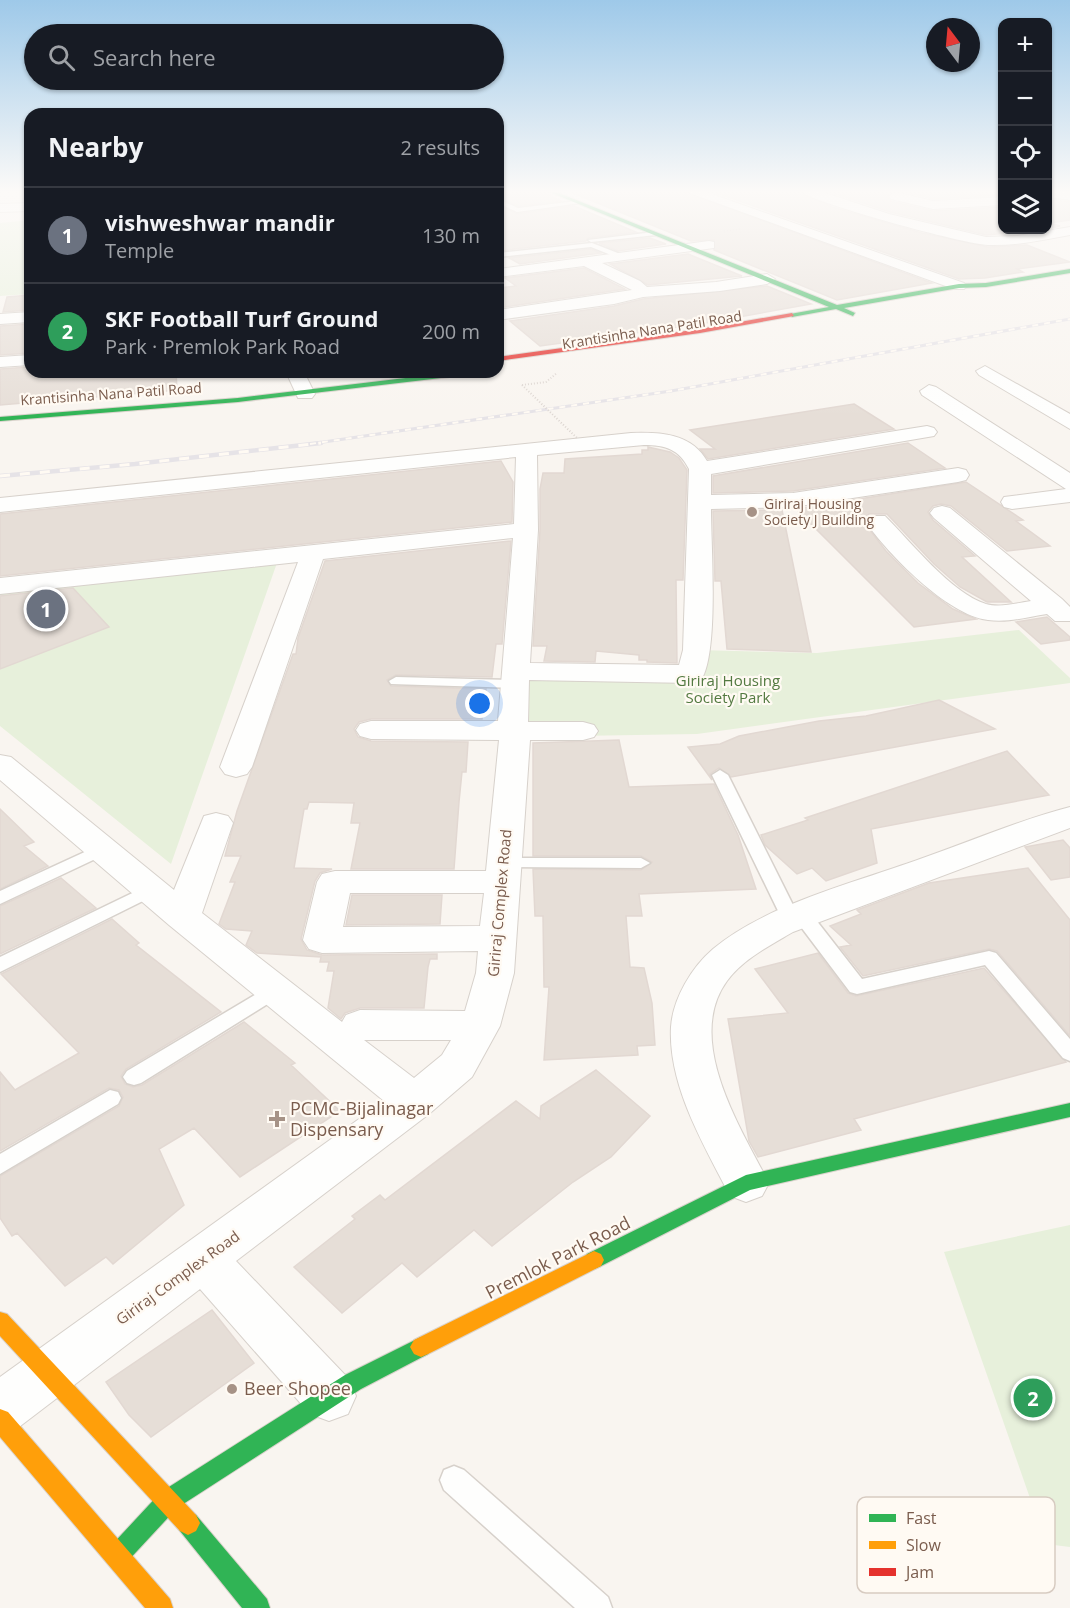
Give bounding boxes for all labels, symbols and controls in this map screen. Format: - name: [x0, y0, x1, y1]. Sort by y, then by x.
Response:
- north arrow: [926, 18, 980, 72]
- map controls: [998, 18, 1052, 234]
- button: +: [998, 18, 1052, 72]
- search box: [24, 24, 504, 90]
- icon: search: [45, 41, 78, 74]
- text: Search here: [93, 42, 216, 72]
- button: −: [998, 72, 1052, 126]
- button: locate: [998, 126, 1052, 180]
- text: Nearby: [48, 129, 143, 165]
- text: 2 results: [400, 134, 480, 161]
- button: layers: [998, 180, 1052, 234]
- text: vishweshwar mandir: [105, 207, 335, 237]
- text: 1: [62, 222, 73, 249]
- text: 130 m: [422, 222, 480, 249]
- text: Temple: [105, 237, 174, 264]
- text: SKF Football Turf Ground: [105, 303, 379, 333]
- street label: Krantisinha Nana Patil Road: [561, 306, 743, 353]
- text: 2: [62, 318, 73, 345]
- text: 200 m: [422, 318, 480, 345]
- text: Park · Premlok Park Road: [105, 333, 340, 360]
- street label: Krantisinha Nana Patil Road: [20, 378, 202, 409]
- place label: Giriraj Housing Society J Building: [764, 494, 875, 529]
- marker: Giriraj Housing Society J Building: [745, 505, 759, 519]
- pin: 1: [26, 586, 66, 632]
- park label: Giriraj Housing Society Park: [676, 670, 780, 707]
- your location: [465, 689, 494, 718]
- street label: Giriraj Complex Road: [483, 828, 515, 978]
- place label: PCMC-Bijalinagar Dispensary: [290, 1096, 434, 1141]
- marker: PCMC-Bijalinagar Dispensary: [268, 1110, 286, 1128]
- street label: Premlok Park Road: [481, 1210, 634, 1304]
- street label: Giriraj Complex Road: [112, 1226, 243, 1329]
- place label: Beer Shopee: [244, 1376, 351, 1400]
- pin: 2: [1014, 1376, 1052, 1420]
- marker: Beer Shopee: [225, 1382, 239, 1396]
- legend: [857, 1497, 1055, 1593]
- text: Fast: [906, 1507, 937, 1529]
- text: Slow: [906, 1534, 941, 1556]
- text: Jam: [904, 1561, 934, 1583]

